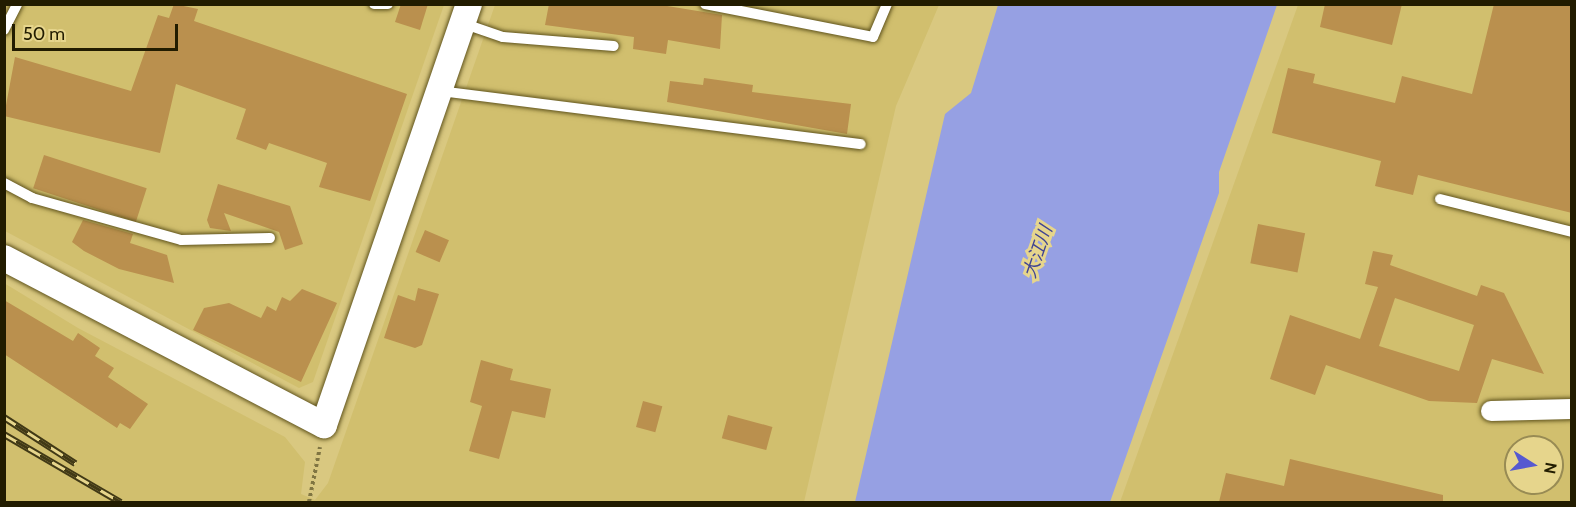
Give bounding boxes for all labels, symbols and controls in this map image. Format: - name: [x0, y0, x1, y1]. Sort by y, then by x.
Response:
- scale bar: [15, 12, 182, 50]
- text: 50 m: [23, 23, 65, 45]
- water label: 大江川: [1019, 223, 1057, 281]
- north arrow: [1504, 435, 1564, 495]
- text: N: [1540, 461, 1561, 476]

